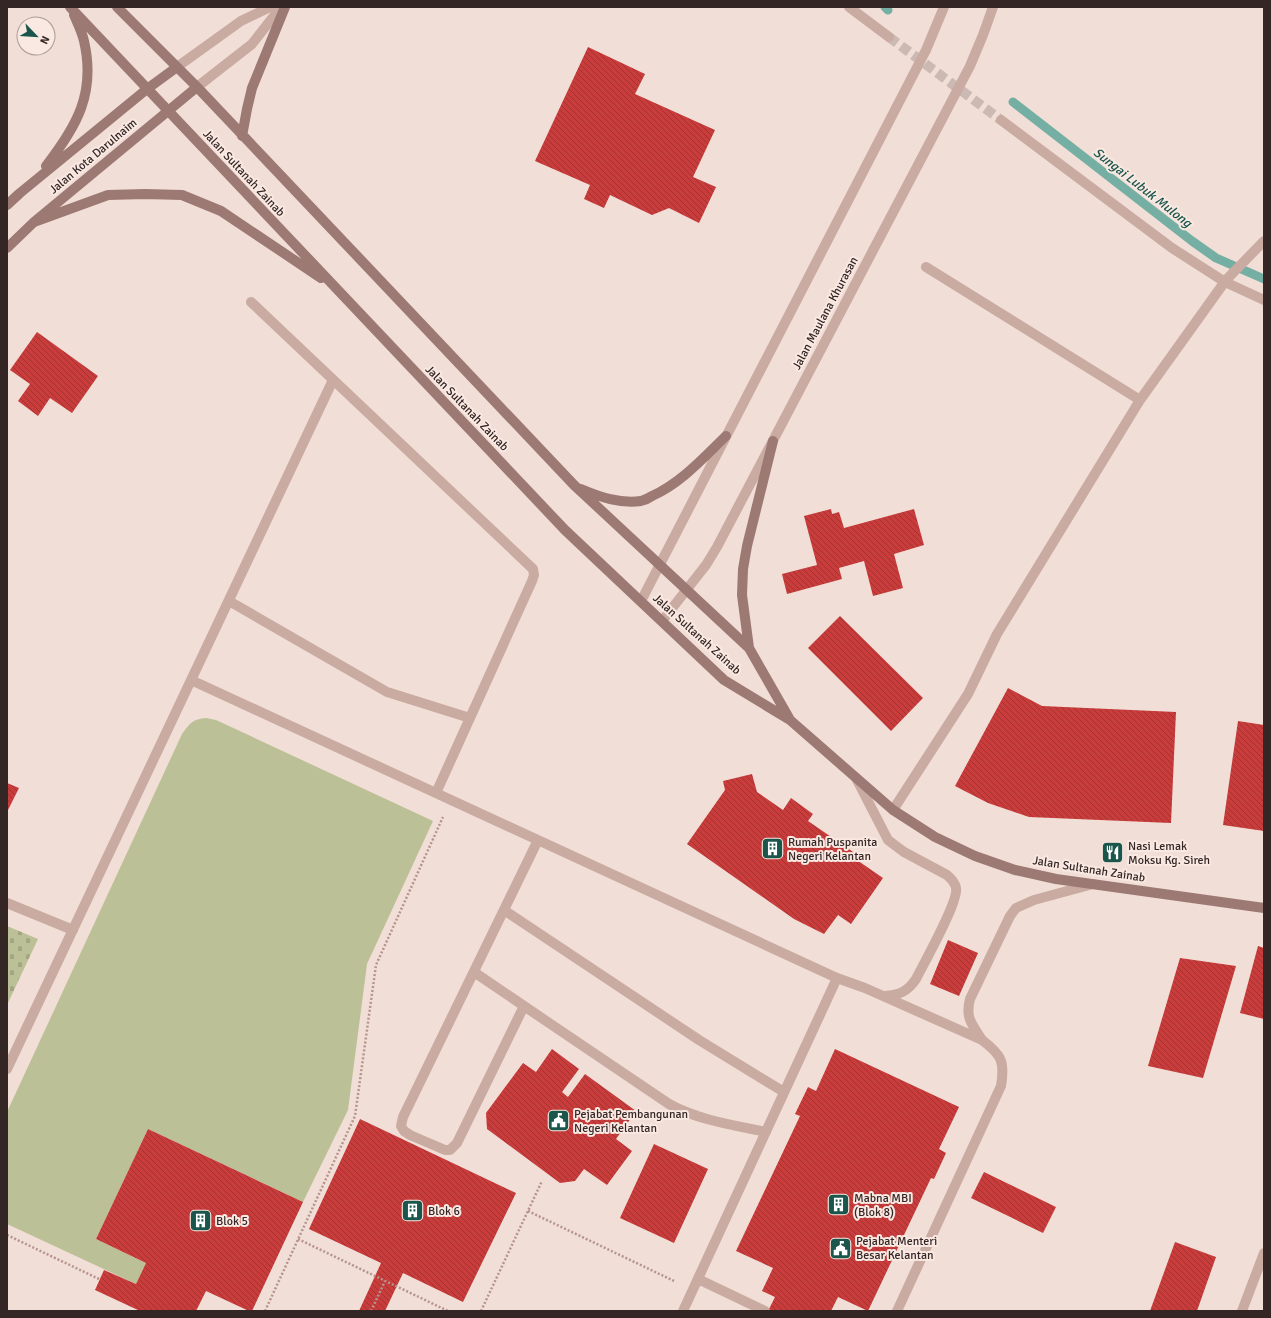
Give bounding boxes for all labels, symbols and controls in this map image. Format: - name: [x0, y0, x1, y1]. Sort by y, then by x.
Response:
- north arrow: [16, 16, 56, 56]
- text: N: [37, 34, 52, 46]
- street label: Jalan Kota Darulnaim: [46, 115, 140, 197]
- street label: Jalan Sultanah Zainab: [199, 127, 288, 220]
- water label: Sungai Lubuk Mulong: [1090, 144, 1196, 232]
- street label: Jalan Maulana Khurasan: [789, 254, 862, 372]
- street label: Jalan Sultanah Zainab: [422, 362, 511, 454]
- street label: Jalan Sultanah Zainab: [649, 591, 744, 678]
- place label: Rumah Puspanita Negeri Kelantan: [788, 835, 877, 864]
- building icon: Rumah Puspanita Negeri Kelantan: [759, 836, 785, 862]
- place label: Nasi Lemak Moksu Kg. Sireh: [1128, 839, 1210, 868]
- restaurant icon: Nasi Lemak Moksu Kg. Sireh: [1099, 840, 1125, 866]
- street label: Jalan Sultanah Zainab: [1032, 853, 1146, 886]
- place label: Pejabat Pembangunan Negeri Kelantan: [574, 1107, 688, 1136]
- public building icon: Pejabat Pembangunan Negeri Kelantan: [545, 1108, 571, 1134]
- place label: Mabna MBI (Blok 8): [854, 1191, 912, 1220]
- building icon: Mabna MBI (Blok 8): [825, 1192, 851, 1218]
- building icon: Blok 6: [399, 1198, 425, 1224]
- place label: Blok 6: [428, 1204, 460, 1219]
- building icon: Blok 5: [187, 1208, 213, 1234]
- place label: Blok 5: [216, 1214, 248, 1229]
- place label: Pejabat Menteri Besar Kelantan: [856, 1234, 937, 1263]
- public building icon: Pejabat Menteri Besar Kelantan: [827, 1235, 853, 1261]

